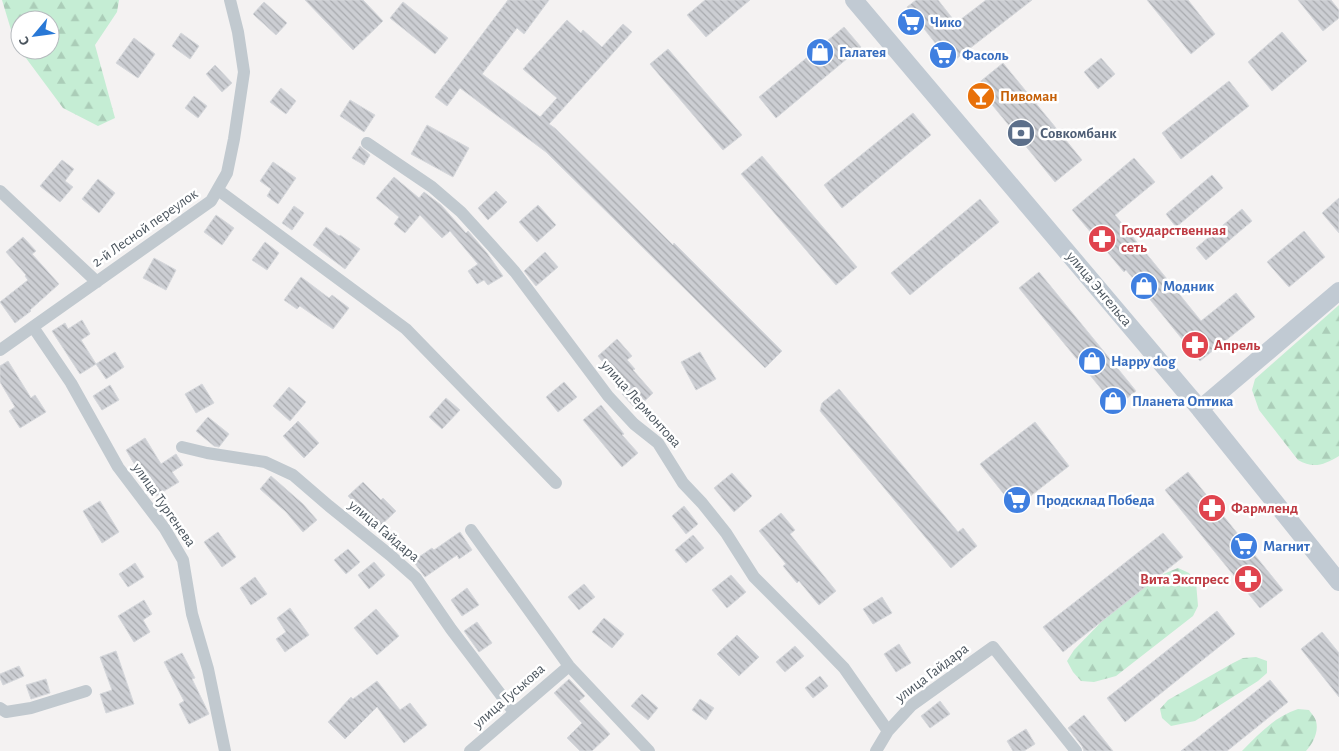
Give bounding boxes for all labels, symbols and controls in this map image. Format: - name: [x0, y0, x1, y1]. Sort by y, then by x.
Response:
- supermarket icon: Чико: [896, 7, 926, 37]
- north arrow: [10, 10, 60, 60]
- place label: Чико: [930, 15, 962, 30]
- text: С: [16, 34, 33, 48]
- shop icon: Галатея: [805, 37, 835, 67]
- supermarket icon: Фасоль: [928, 40, 958, 70]
- place label: Галатея: [839, 45, 886, 60]
- place label: Фасоль: [962, 48, 1008, 63]
- bar icon: Пивоман: [966, 81, 996, 111]
- place label: Пивоман: [1000, 89, 1057, 104]
- bank icon: Совкомбанк: [1006, 118, 1036, 148]
- place label: Совкомбанк: [1040, 126, 1117, 141]
- street label: 2-й Лесной переулок: [89, 186, 201, 270]
- place label: Государственная сеть: [1121, 223, 1226, 255]
- pharmacy icon: Государственная сеть: [1087, 224, 1117, 254]
- street label: улица Энгельса: [1063, 248, 1135, 329]
- shop icon: Модник: [1129, 271, 1159, 301]
- place label: Модник: [1163, 279, 1215, 294]
- pharmacy icon: Апрель: [1180, 330, 1210, 360]
- place label: Апрель: [1214, 338, 1260, 353]
- shop icon: Happy dog: [1077, 346, 1107, 376]
- place label: Happy dog: [1111, 354, 1176, 369]
- street label: улица Лермонтова: [597, 357, 684, 451]
- shop icon: Планета Оптика: [1098, 386, 1128, 416]
- place label: Планета Оптика: [1132, 394, 1233, 409]
- street label: улица Тургенева: [129, 459, 199, 550]
- supermarket icon: Продсклад Победа: [1002, 485, 1032, 515]
- place label: Продсклад Победа: [1036, 493, 1155, 508]
- pharmacy icon: Фармленд: [1197, 493, 1227, 523]
- street label: улица Гайдара: [345, 497, 422, 565]
- place label: Фармленд: [1231, 501, 1298, 516]
- supermarket icon: Магнит: [1229, 531, 1259, 561]
- place label: Магнит: [1263, 539, 1310, 554]
- pharmacy icon: Вита Экспресс: [1233, 564, 1263, 594]
- place label: Вита Экспресс: [1140, 572, 1229, 587]
- street label: улица Гайдара: [892, 641, 971, 706]
- street label: улица Гуськова: [470, 661, 548, 732]

